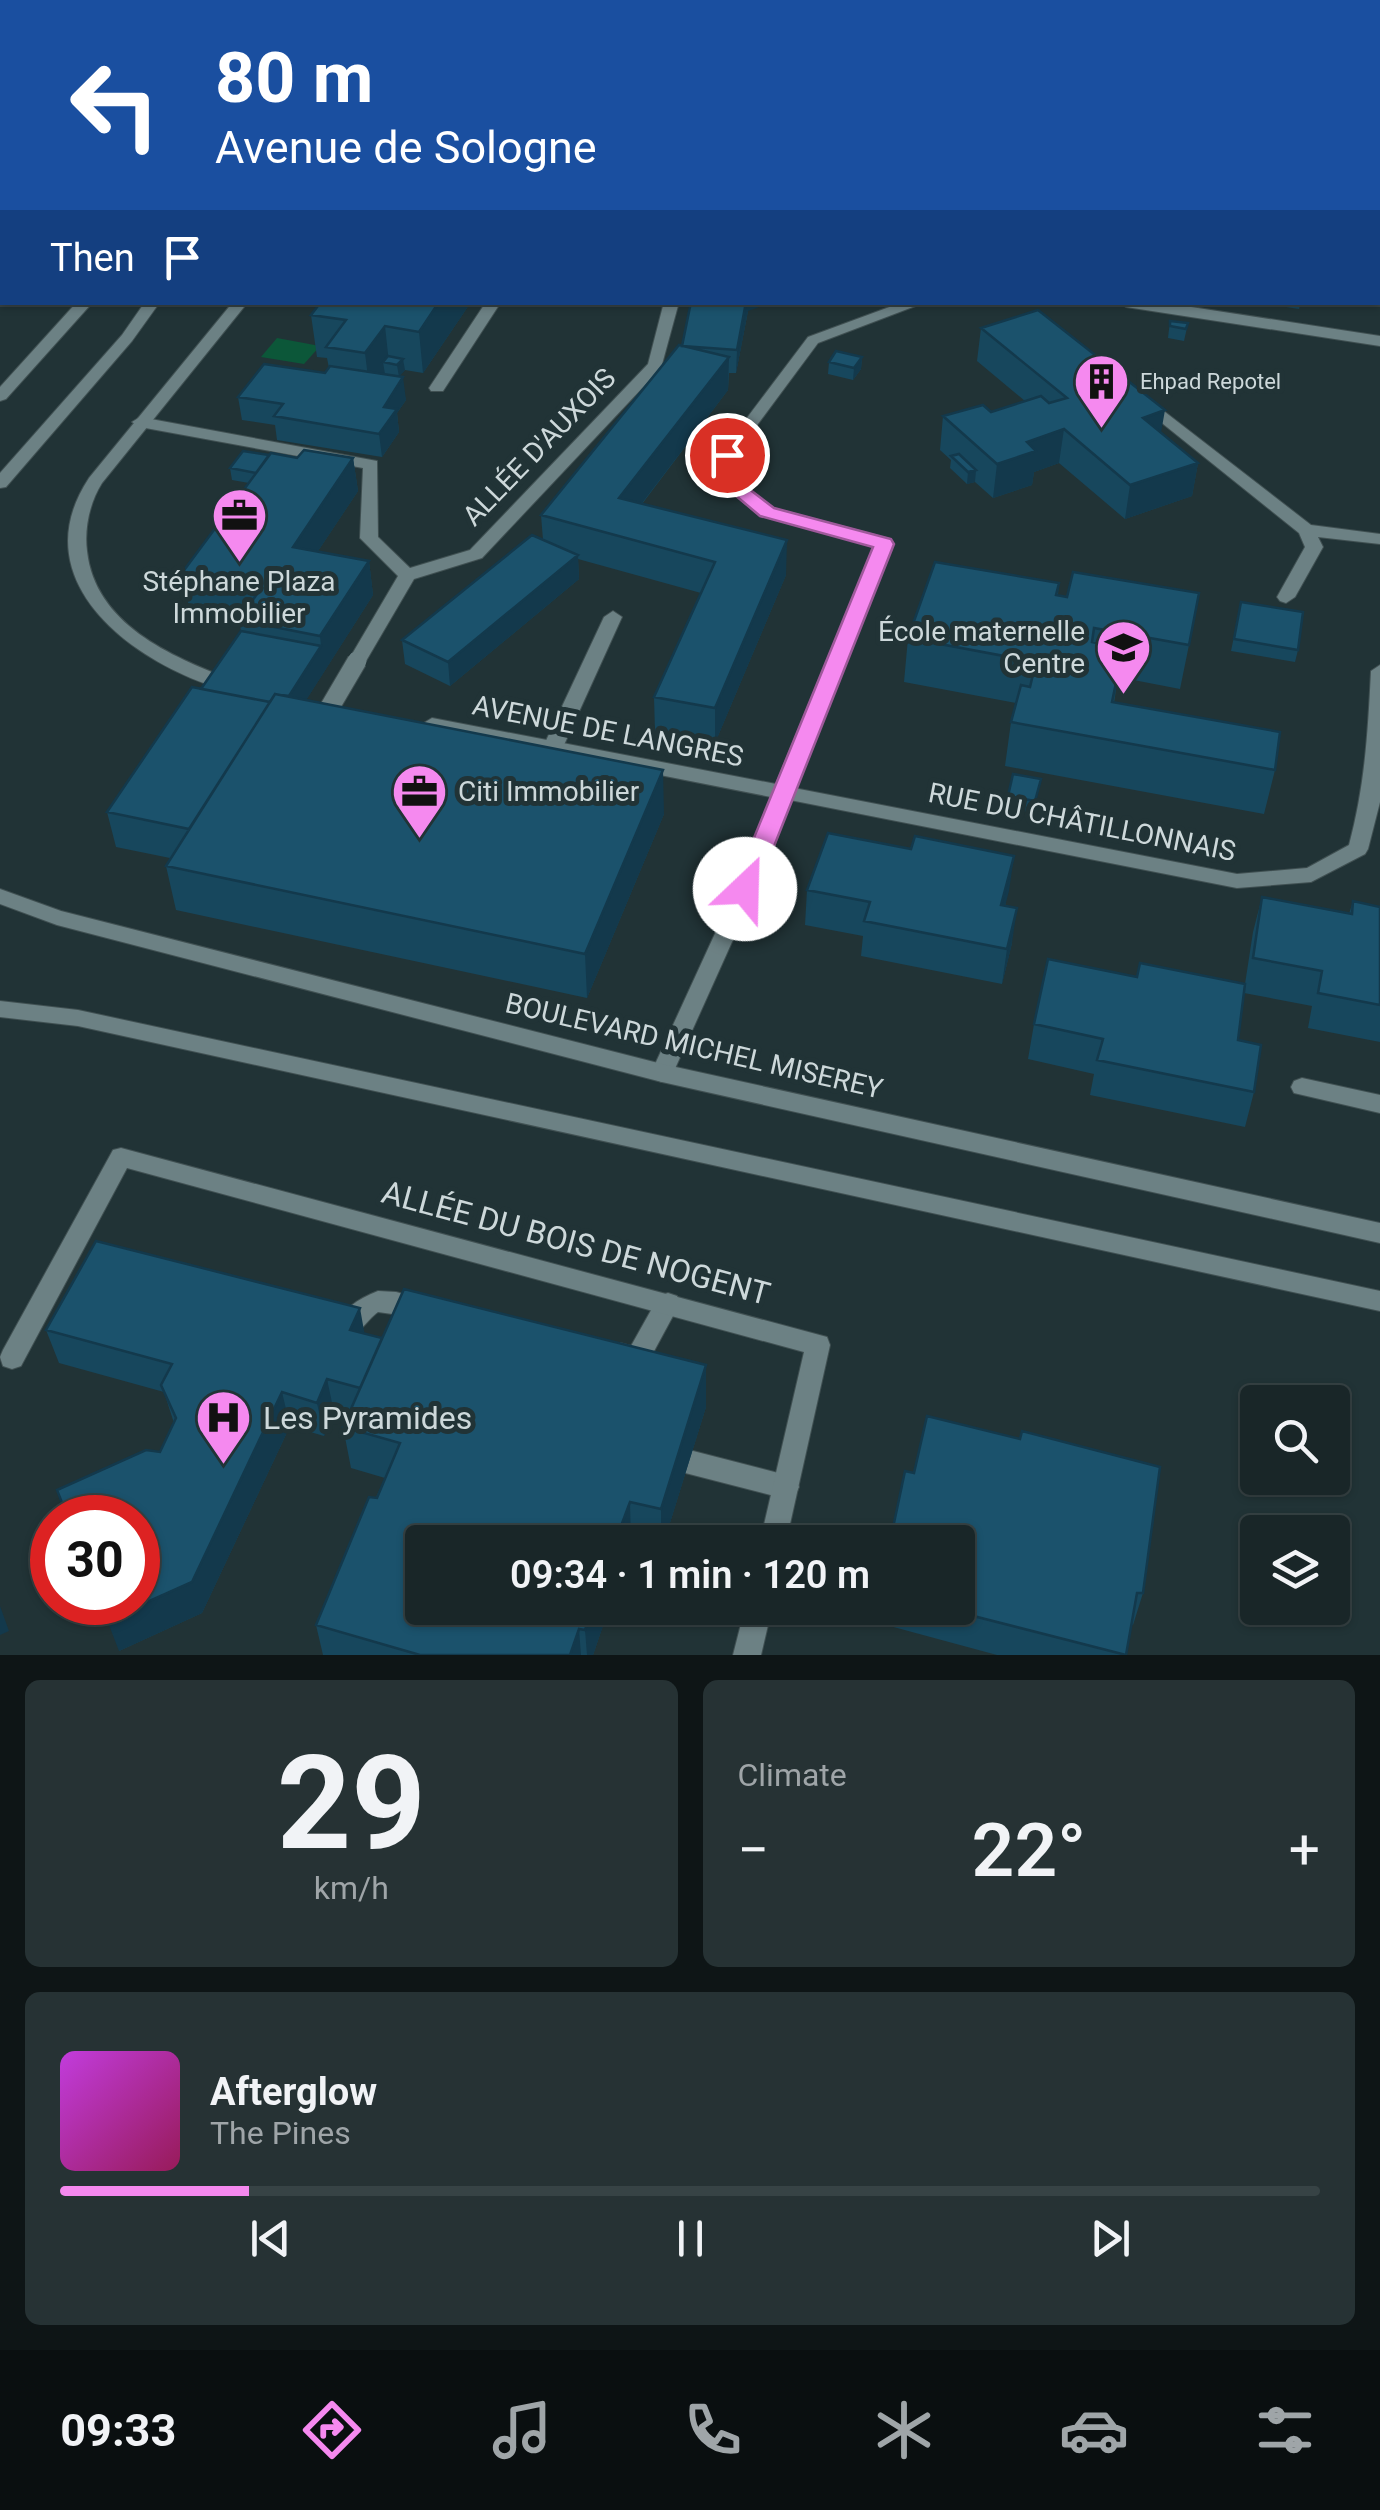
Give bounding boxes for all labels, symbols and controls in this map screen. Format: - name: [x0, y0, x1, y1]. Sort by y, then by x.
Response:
- text: 80 m: [215, 37, 373, 119]
- icon: left: [50, 40, 180, 170]
- text: Avenue de Sologne: [215, 121, 597, 174]
- icon: arrive: [155, 230, 210, 285]
- text: Then: [50, 236, 135, 280]
- building icon: Ehpad Repotel: [1071, 351, 1131, 430]
- street label: ALLÉE D'AUXOIS: [456, 362, 622, 532]
- place label: Ehpad Repotel: [1140, 369, 1281, 394]
- pin: [685, 413, 770, 498]
- icon: arrive: [700, 428, 755, 483]
- office icon: Stéphane Plaza Immobilier: [209, 485, 269, 564]
- place label: Stéphane Plaza Immobilier: [142, 565, 336, 630]
- place label: École maternelle Centre: [878, 615, 1085, 680]
- school or university icon: École maternelle Centre: [1094, 617, 1154, 696]
- street label: AVENUE DE LANGRES: [470, 689, 746, 773]
- office icon: Citi Immobilier: [389, 761, 449, 840]
- place label: Citi Immobilier: [458, 775, 640, 808]
- street label: RUE DU CHÂTILLONNAIS: [926, 776, 1238, 868]
- position arrow: [693, 837, 797, 941]
- street label: BOULEVARD MICHEL MISEREY: [502, 986, 886, 1106]
- street label: ALLÉE DU BOIS DE NOGENT: [378, 1173, 774, 1313]
- map controls: [1240, 1385, 1350, 1625]
- button: search: [1240, 1385, 1350, 1495]
- hospital icon: Les Pyramides: [194, 1388, 254, 1467]
- place label: Les Pyramides: [263, 1399, 472, 1437]
- speed limit sign: 30: [30, 1495, 160, 1625]
- button: layers: [1240, 1515, 1350, 1625]
- text: 09:34 · 1 min · 120 m: [510, 1553, 870, 1597]
- text: 29: [277, 1727, 426, 1880]
- text: Climate: [738, 1756, 847, 1794]
- text: 22°: [972, 1806, 1086, 1894]
- text: −: [738, 1818, 769, 1882]
- text: +: [1289, 1818, 1320, 1882]
- text: km/h: [314, 1869, 389, 1907]
- text: Afterglow: [210, 2070, 377, 2114]
- text: The Pines: [210, 2114, 351, 2152]
- icon: previous: [243, 2211, 298, 2266]
- icon: pause: [663, 2211, 718, 2266]
- icon: next: [1083, 2211, 1138, 2266]
- icon: directions: [297, 2395, 367, 2465]
- icon: music: [487, 2395, 557, 2465]
- icon: phone: [678, 2395, 748, 2465]
- icon: climate: [869, 2395, 939, 2465]
- icon: car: [1059, 2395, 1129, 2465]
- icon: filters: [1250, 2395, 1320, 2465]
- text: 09:33: [60, 2404, 176, 2457]

